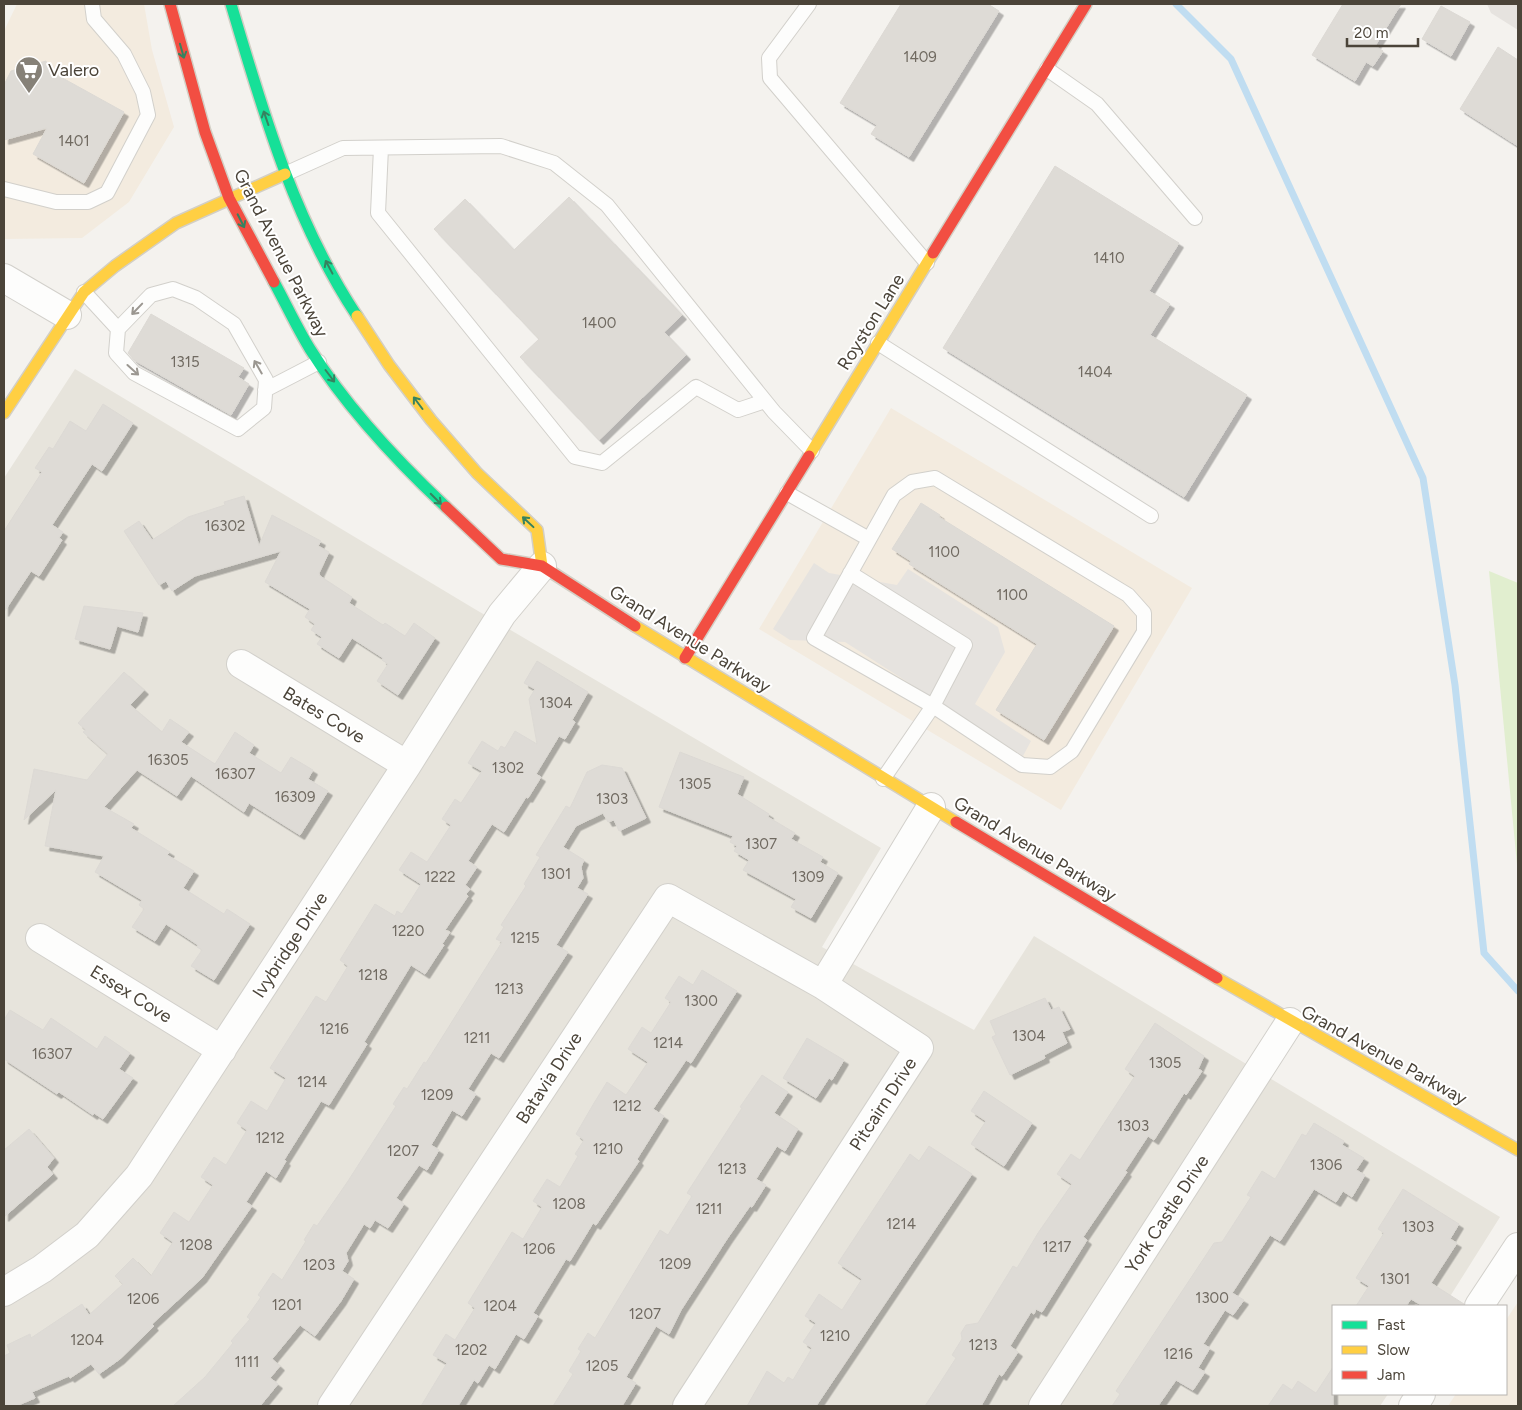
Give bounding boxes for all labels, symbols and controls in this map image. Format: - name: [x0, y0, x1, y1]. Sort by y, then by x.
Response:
- scale bar: [1347, 15, 1418, 47]
- text: 20 m: [1354, 24, 1388, 42]
- one-way arrow: [178, 42, 188, 58]
- house number: 1409: [903, 48, 937, 66]
- supermarket icon: Valero: [14, 55, 44, 94]
- place label: Valero: [48, 59, 99, 81]
- one-way arrow: [261, 110, 270, 126]
- house number: 1401: [58, 132, 90, 150]
- street label: Grand Avenue Parkway: [229, 165, 333, 341]
- one-way arrow: [237, 213, 246, 228]
- house number: 1410: [1093, 249, 1125, 267]
- one-way arrow: [324, 260, 333, 275]
- street label: Royston Lane: [833, 270, 909, 374]
- one-way arrow: [131, 303, 143, 316]
- house number: 1400: [582, 314, 616, 332]
- house number: 1315: [170, 353, 200, 371]
- one-way arrow: [253, 360, 263, 375]
- house number: 1404: [1078, 363, 1112, 381]
- one-way arrow: [126, 365, 139, 376]
- one-way arrow: [325, 369, 335, 383]
- one-way arrow: [412, 397, 423, 410]
- one-way arrow: [430, 493, 443, 505]
- one-way arrow: [522, 516, 535, 528]
- house number: 16302: [205, 517, 245, 535]
- house number: 1100: [928, 543, 960, 561]
- street label: Grand Avenue Parkway: [605, 580, 775, 698]
- house number: 1100: [996, 586, 1028, 604]
- street label: Bates Cove: [279, 682, 369, 748]
- house number: 1304: [539, 694, 573, 712]
- house number: 16305: [147, 751, 189, 769]
- house number: 1302: [492, 759, 524, 777]
- house number: 16307: [215, 765, 255, 783]
- house number: 1305: [679, 775, 711, 793]
- house number: 16309: [275, 788, 315, 806]
- house number: 1303: [596, 790, 628, 808]
- street label: Grand Avenue Parkway: [950, 792, 1121, 907]
- house number: 1307: [745, 835, 777, 853]
- house number: 1301: [541, 865, 571, 883]
- house number: 1222: [424, 868, 456, 886]
- house number: 1309: [792, 868, 824, 886]
- street label: Ivybridge Drive: [248, 888, 332, 1002]
- house number: 1220: [392, 922, 424, 940]
- house number: 1215: [510, 929, 540, 947]
- street label: Essex Cove: [86, 960, 176, 1028]
- house number: 1218: [358, 966, 388, 984]
- house number: 1213: [495, 980, 523, 998]
- house number: 1300: [684, 992, 718, 1010]
- street label: Grand Avenue Parkway: [1297, 1000, 1471, 1110]
- house number: 1216: [319, 1020, 349, 1038]
- house number: 1304: [1012, 1027, 1046, 1045]
- street label: Batavia Drive: [511, 1028, 587, 1128]
- house number: 1211: [464, 1029, 490, 1047]
- house number: 1214: [653, 1034, 683, 1052]
- house number: 16307: [32, 1045, 72, 1063]
- street label: Pitcairn Drive: [845, 1053, 921, 1155]
- house number: 1305: [1149, 1054, 1181, 1072]
- house number: 1214: [297, 1073, 327, 1091]
- house number: 1209: [421, 1086, 453, 1104]
- house number: 1212: [612, 1097, 642, 1115]
- house number: 1303: [1117, 1117, 1149, 1135]
- house number: 1212: [255, 1129, 285, 1147]
- house number: 1210: [593, 1140, 623, 1158]
- house number: 1207: [387, 1142, 419, 1160]
- street label: York Castle Drive: [1121, 1151, 1214, 1277]
- house number: 1306: [1310, 1156, 1343, 1174]
- house number: 1213: [718, 1160, 746, 1178]
- house number: 1208: [552, 1195, 586, 1213]
- house number: 1211: [696, 1200, 722, 1218]
- house number: 1214: [886, 1215, 916, 1233]
- house number: 1303: [1402, 1218, 1434, 1236]
- house number: 1208: [179, 1236, 213, 1254]
- house number: 1217: [1043, 1238, 1071, 1256]
- house number: 1206: [523, 1240, 556, 1258]
- house number: 1209: [659, 1255, 691, 1273]
- house number: 1203: [303, 1256, 335, 1274]
- house number: 1301: [1380, 1270, 1410, 1288]
- house number: 1300: [1195, 1289, 1229, 1307]
- house number: 1206: [127, 1290, 160, 1308]
- house number: 1201: [272, 1296, 302, 1314]
- house number: 1204: [483, 1297, 517, 1315]
- house number: 1207: [629, 1305, 661, 1323]
- legend: [1332, 1305, 1507, 1395]
- text: Fast: [1377, 1316, 1406, 1334]
- house number: 1210: [820, 1327, 850, 1345]
- house number: 1204: [70, 1331, 104, 1349]
- house number: 1213: [969, 1336, 997, 1354]
- house number: 1202: [455, 1341, 487, 1359]
- text: Slow: [1377, 1341, 1410, 1359]
- house number: 1216: [1163, 1345, 1193, 1363]
- house number: 1111: [235, 1353, 259, 1371]
- house number: 1205: [586, 1357, 618, 1375]
- text: Jam: [1377, 1366, 1405, 1384]

